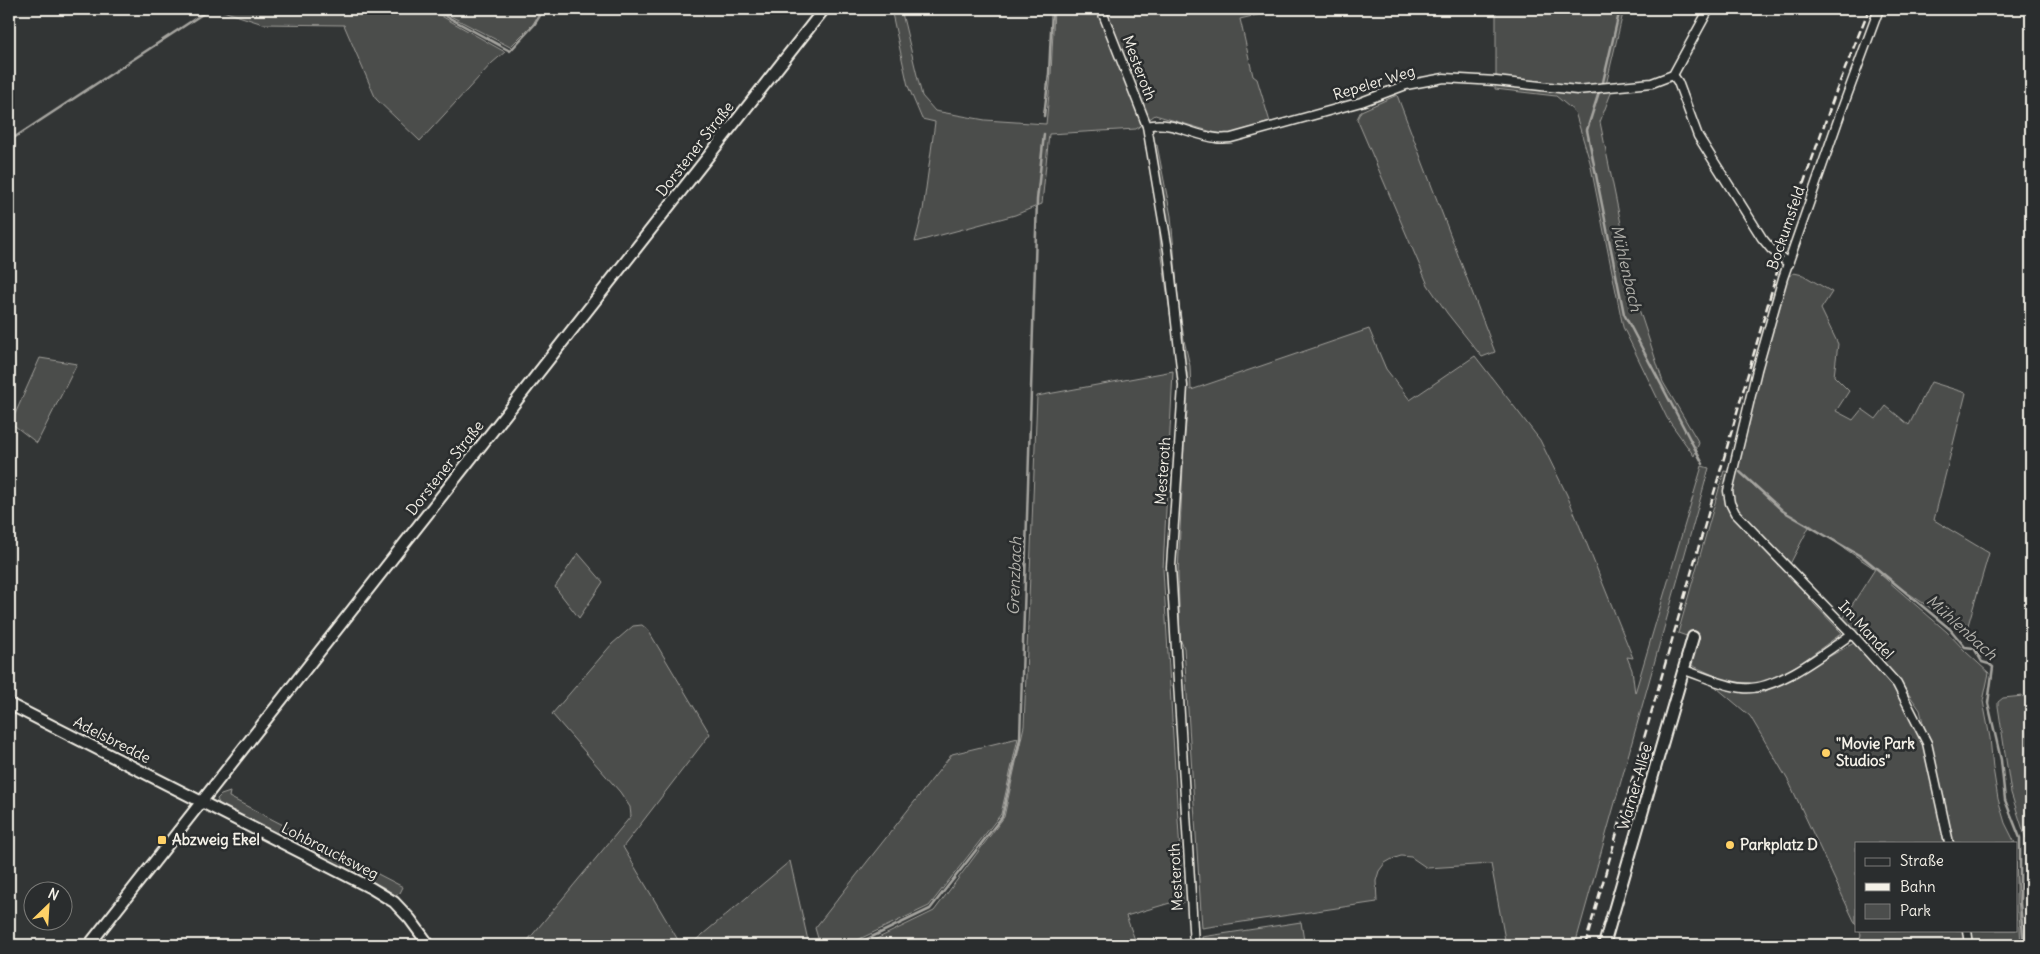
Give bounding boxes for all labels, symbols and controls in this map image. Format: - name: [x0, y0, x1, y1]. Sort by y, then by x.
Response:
- street label: Mesteroth: [1118, 33, 1161, 103]
- street label: Repeler Weg: [1331, 61, 1417, 104]
- street label: Dorstener Straße: [652, 97, 738, 200]
- street label: Bockumsfeld: [1762, 183, 1809, 272]
- water label: Mühlenbach: [1607, 223, 1647, 314]
- street label: Dorstener Straße: [402, 416, 488, 519]
- street label: Mesteroth: [1151, 436, 1174, 506]
- water label: Grenzbach: [1003, 536, 1025, 616]
- water label: Mühlenbach: [1923, 590, 2002, 664]
- street label: Im Mandel: [1835, 597, 1898, 663]
- street label: Adelsbredde: [70, 712, 154, 767]
- place label: "Movie Park Studios": [1836, 734, 1915, 770]
- street label: Warner-Allee: [1613, 742, 1656, 832]
- marker: "Movie Park Studios": [1820, 747, 1832, 759]
- street label: Lohbraucksweg: [278, 818, 382, 883]
- place label: Abzweig Ekel: [172, 830, 260, 850]
- marker: Abzweig Ekel: [156, 834, 168, 846]
- place label: Parkplatz D: [1740, 835, 1818, 855]
- marker: Parkplatz D: [1724, 839, 1736, 851]
- street label: Mesteroth: [1164, 842, 1187, 911]
- legend: [1855, 842, 2018, 932]
- text: Straße: [1900, 851, 1944, 870]
- text: Bahn: [1900, 877, 1936, 896]
- north arrow: [22, 882, 72, 932]
- text: N: [45, 884, 62, 904]
- text: Park: [1900, 901, 1931, 920]

